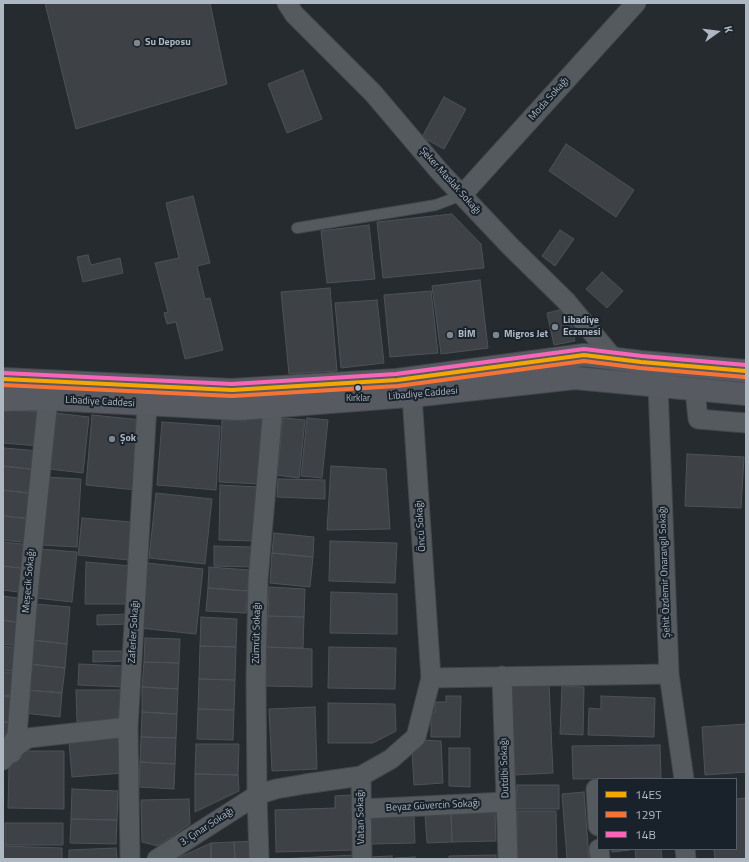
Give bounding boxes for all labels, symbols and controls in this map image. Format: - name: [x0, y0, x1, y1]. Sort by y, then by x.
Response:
- north arrow: [697, 12, 737, 52]
- text: K: [720, 24, 737, 34]
- place label: Su Deposu: [145, 37, 191, 49]
- marker: Su Deposu: [132, 38, 142, 48]
- street label: Moda Sokağı: [526, 75, 572, 123]
- street label: Şeker Maslak Sokağı: [417, 145, 483, 217]
- place label: Libadiye Eczanesi: [563, 315, 601, 338]
- marker: Libadiye Eczanesi: [550, 322, 560, 332]
- place label: BİM: [458, 329, 476, 341]
- place label: Migros Jet: [504, 329, 548, 341]
- marker: BİM: [445, 330, 455, 340]
- marker: Migros Jet: [491, 330, 501, 340]
- marker: Kırklar: [353, 383, 363, 393]
- street label: Libadiye Caddesi: [388, 385, 458, 403]
- street label: Libadiye Caddesi: [65, 394, 135, 410]
- place label: Kırklar: [346, 394, 370, 404]
- place label: Şok: [120, 433, 136, 445]
- marker: Şok: [107, 434, 117, 444]
- street label: Öncü Sokağı: [413, 500, 429, 552]
- street label: Şehit Özdemir Onarangil Sokağı: [657, 506, 673, 638]
- street label: Meşecik Sokağı: [20, 548, 38, 614]
- street label: Zaferler Sokağı: [126, 600, 142, 664]
- street label: Zümrüt Sokağı: [250, 602, 264, 664]
- street label: Dutdibi Sokağı: [498, 738, 512, 798]
- legend: [597, 778, 737, 850]
- text: 14ES: [635, 785, 662, 804]
- street label: Vatan Sokağı: [355, 790, 367, 844]
- street label: Beyaz Güvercin Sokağı: [386, 798, 480, 814]
- street label: 3. Çınar Sokağı: [178, 805, 236, 849]
- text: 129T: [635, 805, 661, 824]
- text: 14B: [635, 825, 656, 844]

